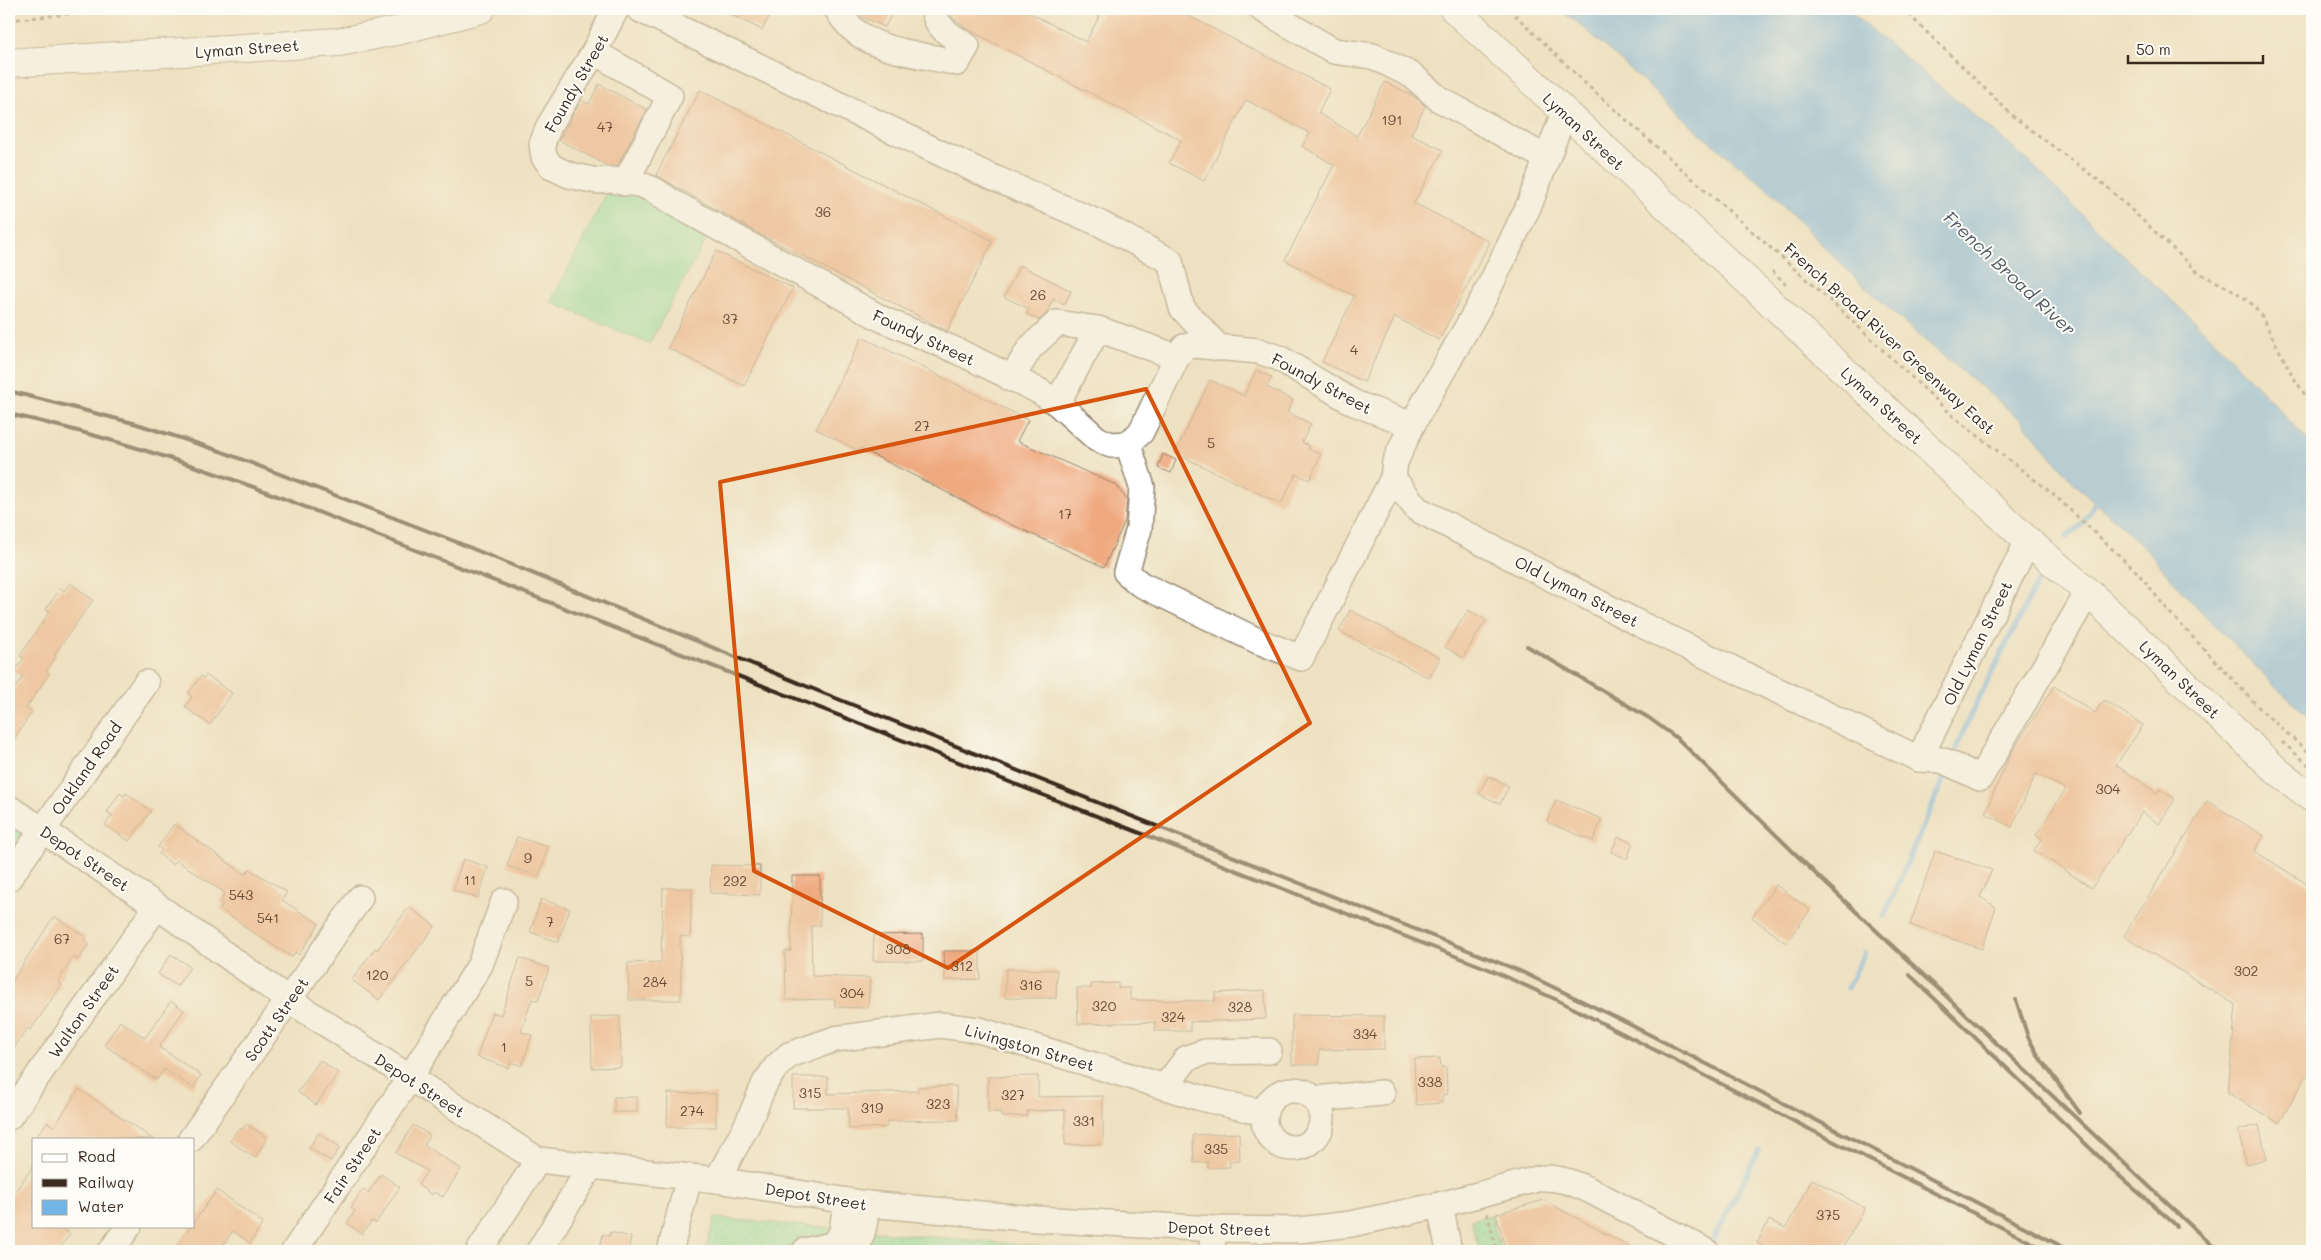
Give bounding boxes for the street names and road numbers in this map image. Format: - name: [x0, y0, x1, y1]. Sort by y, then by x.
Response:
- street label: Foundy Street: [539, 30, 613, 136]
- street label: Lyman Street: [194, 34, 300, 62]
- street label: Lyman Street: [1539, 88, 1629, 174]
- street label: French Broad River Greenway East: [1780, 238, 2000, 438]
- street label: Foundy Street: [869, 304, 979, 370]
- street label: Foundy Street: [1268, 348, 1376, 418]
- street label: Lyman Street: [1837, 362, 1927, 448]
- street label: Old Lyman Street: [1511, 551, 1643, 631]
- street label: Old Lyman Street: [1938, 577, 2016, 709]
- street label: Lyman Street: [2135, 635, 2225, 723]
- street label: Oakland Road: [46, 717, 126, 819]
- street label: Depot Street: [36, 820, 134, 896]
- street label: Walton Street: [43, 960, 123, 1062]
- street label: Scott Street: [239, 973, 313, 1065]
- street label: Livingston Street: [963, 1018, 1097, 1076]
- street label: Depot Street: [371, 1048, 469, 1122]
- street label: Fair Street: [319, 1123, 385, 1207]
- street label: Depot Street: [763, 1178, 869, 1214]
- street label: Depot Street: [1167, 1216, 1271, 1240]

